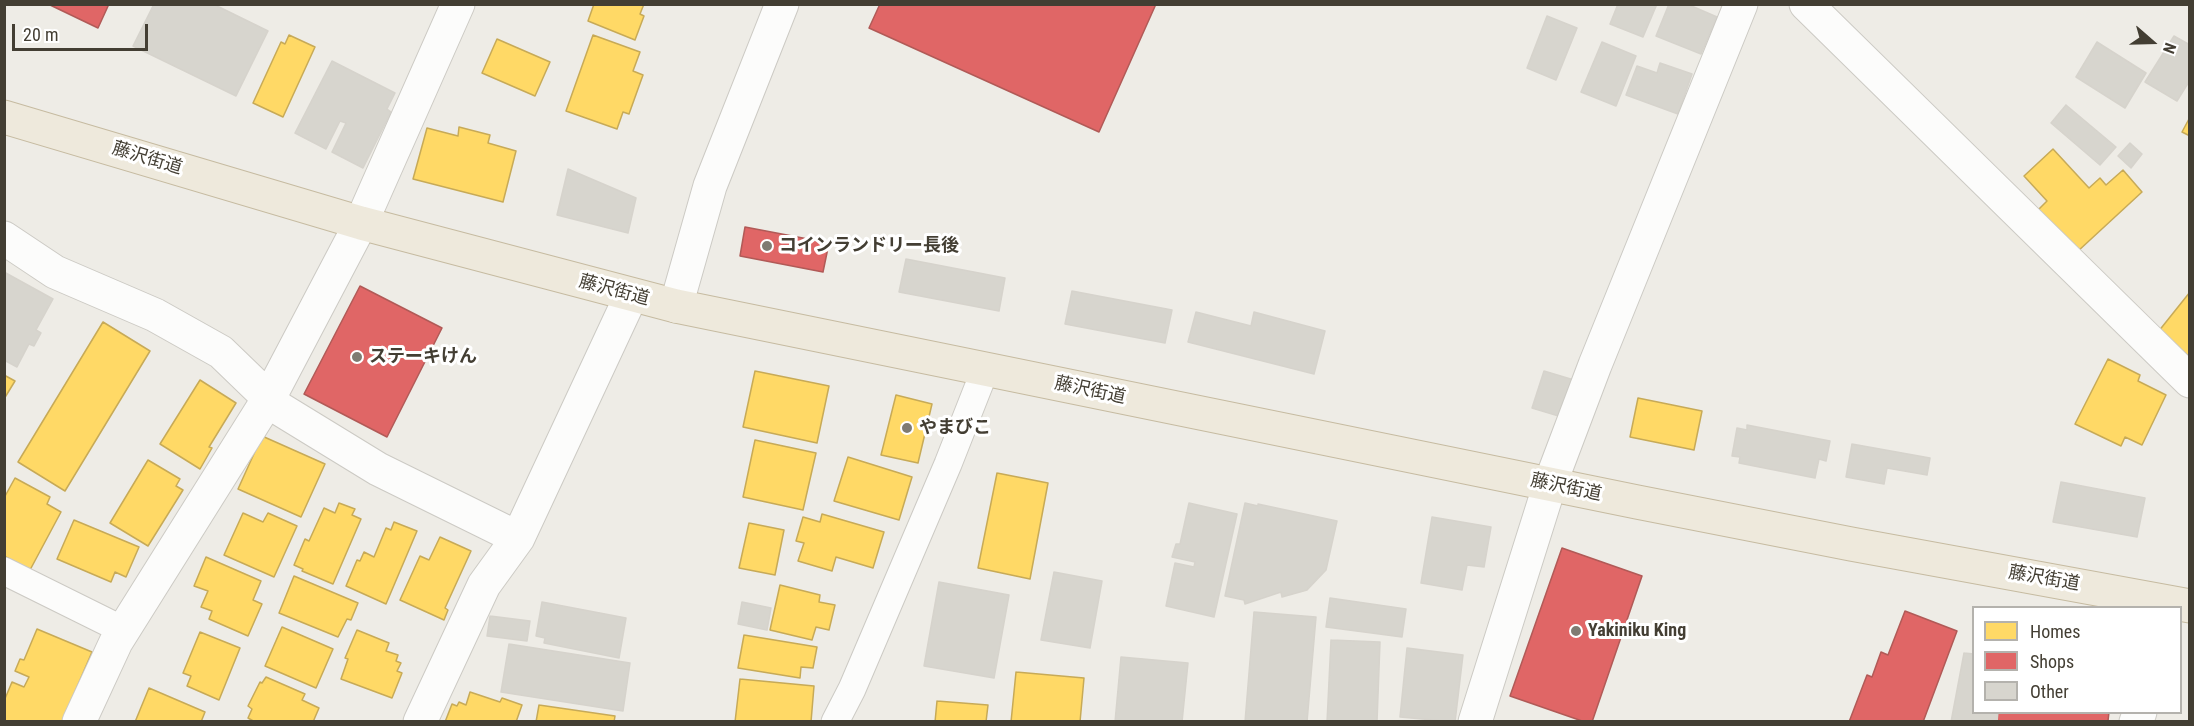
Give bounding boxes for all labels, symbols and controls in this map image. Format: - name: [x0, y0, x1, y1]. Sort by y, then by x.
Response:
- scale bar: [15, 12, 152, 50]
- north arrow: [2122, 12, 2182, 72]
- text: 20 m: [23, 24, 58, 45]
- text: N: [2159, 40, 2180, 56]
- street label: 藤沢街道: [109, 138, 185, 180]
- place label: コインランドリー長後: [779, 235, 959, 257]
- marker: コインランドリー長後: [760, 239, 774, 253]
- street label: 藤沢街道: [576, 271, 652, 311]
- place label: ステーキけん: [369, 346, 477, 368]
- marker: ステーキけん: [350, 350, 364, 364]
- street label: 藤沢街道: [1053, 373, 1127, 409]
- place label: やまびこ: [919, 417, 991, 439]
- marker: やまびこ: [900, 421, 914, 435]
- street label: 藤沢街道: [1529, 470, 1603, 506]
- street label: 藤沢街道: [2007, 562, 2081, 596]
- legend: [1972, 606, 2182, 714]
- place label: Yakiniku King: [1588, 620, 1686, 642]
- text: Homes: [2030, 621, 2080, 642]
- marker: Yakiniku King: [1569, 624, 1583, 638]
- text: Shops: [2030, 651, 2074, 672]
- text: Other: [2030, 681, 2069, 702]

